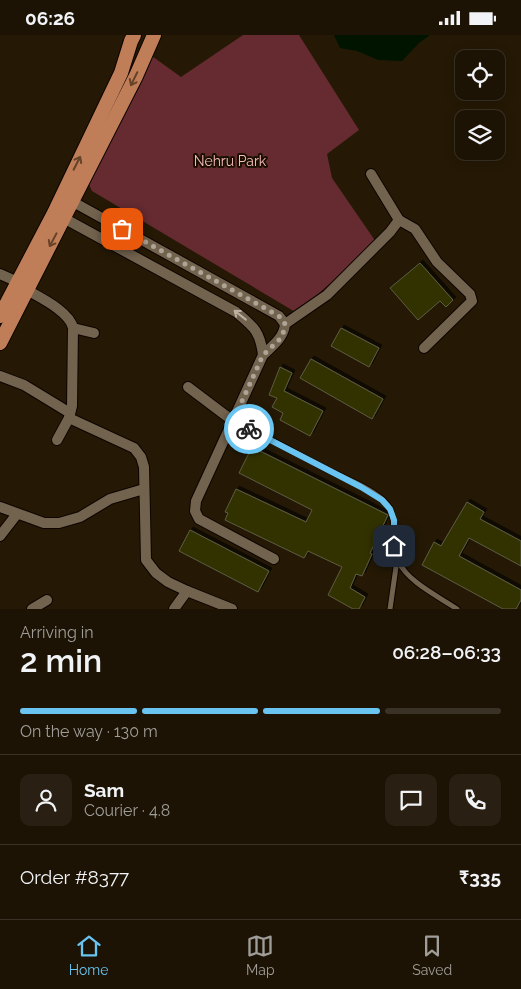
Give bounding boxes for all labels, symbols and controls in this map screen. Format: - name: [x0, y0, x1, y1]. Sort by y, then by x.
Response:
- text: 06:26: [25, 7, 75, 29]
- map controls: [455, 50, 505, 160]
- button: locate: [455, 50, 505, 100]
- one-way arrow: [129, 72, 139, 87]
- button: layers: [455, 110, 505, 160]
- park label: Nehru Park: [194, 153, 267, 169]
- one-way arrow: [73, 156, 82, 171]
- pin: [101, 208, 143, 250]
- icon: bag: [108, 215, 136, 243]
- one-way arrow: [48, 233, 58, 248]
- one-way arrow: [233, 310, 246, 321]
- courier: [224, 404, 274, 454]
- icon: bike: [235, 415, 263, 443]
- pin: [373, 525, 415, 567]
- icon: home: [380, 532, 408, 560]
- text: Arriving in: [20, 623, 94, 642]
- text: 06:28–06:33: [392, 641, 501, 663]
- text: 2 min: [20, 642, 102, 679]
- text: On the way · 130 m: [20, 722, 158, 741]
- button: person: [20, 774, 72, 826]
- button: chat: [385, 774, 437, 826]
- button: phone: [449, 774, 501, 826]
- text: Sam: [84, 779, 124, 801]
- text: Courier · 4.8: [84, 801, 170, 820]
- text: Order #8377: [20, 866, 129, 888]
- text: ₹335: [459, 866, 501, 888]
- tab: Home: [69, 932, 108, 978]
- tab: Map: [246, 932, 275, 978]
- tab: Saved: [412, 932, 452, 978]

